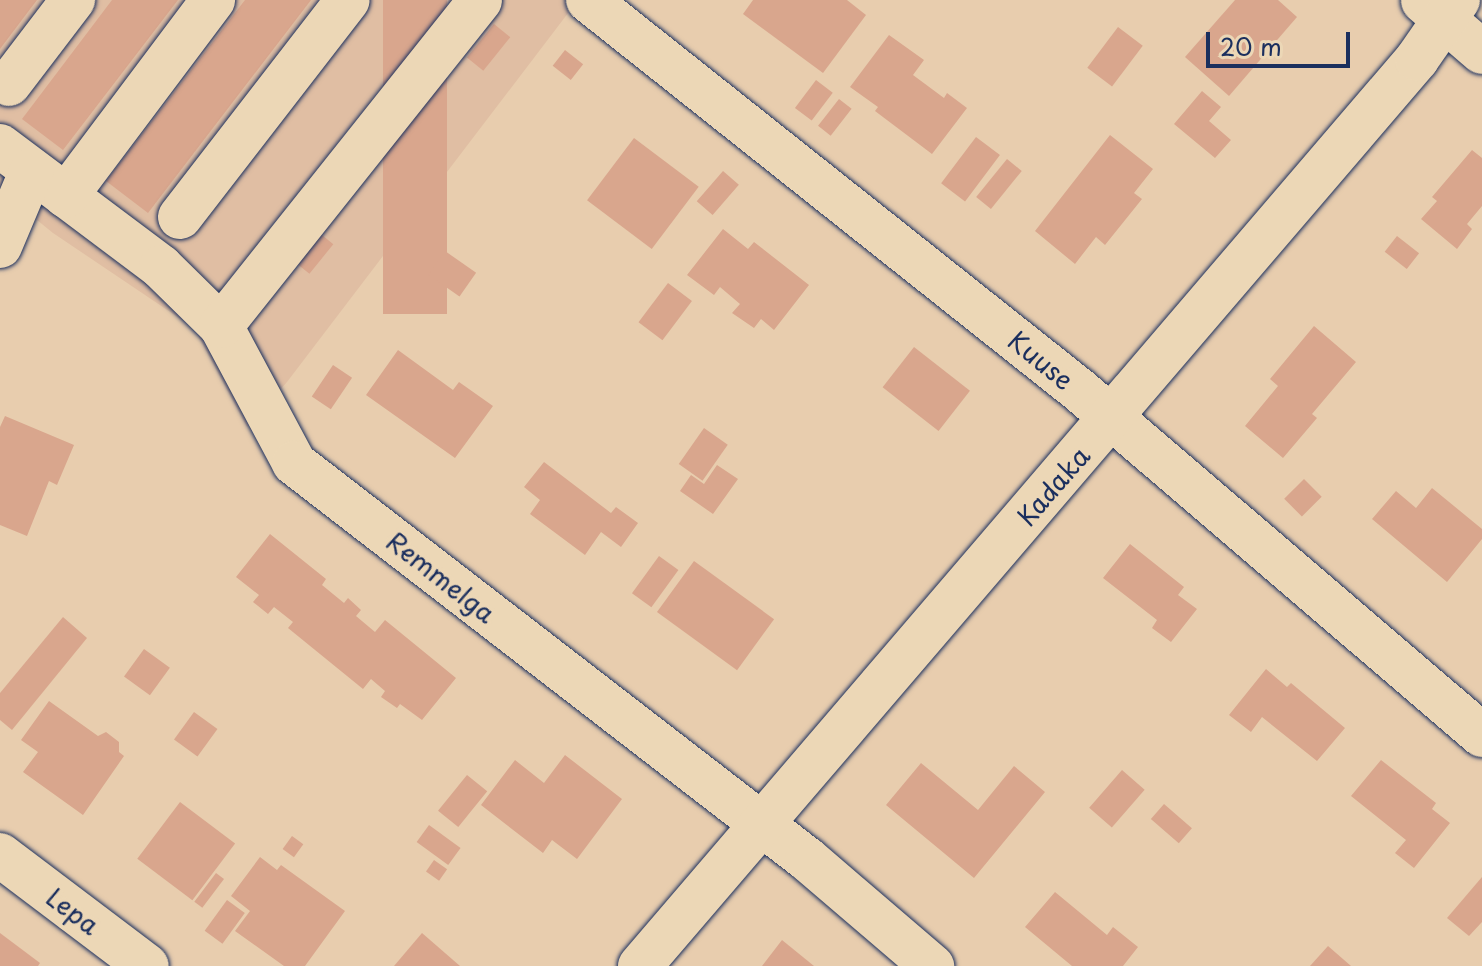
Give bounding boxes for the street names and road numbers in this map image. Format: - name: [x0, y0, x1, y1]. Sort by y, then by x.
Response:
- street label: Kuuse: [1002, 324, 1080, 396]
- street label: Kadaka: [1010, 440, 1096, 532]
- street label: Remmelga: [381, 525, 501, 629]
- street label: Lepa: [40, 881, 106, 941]

